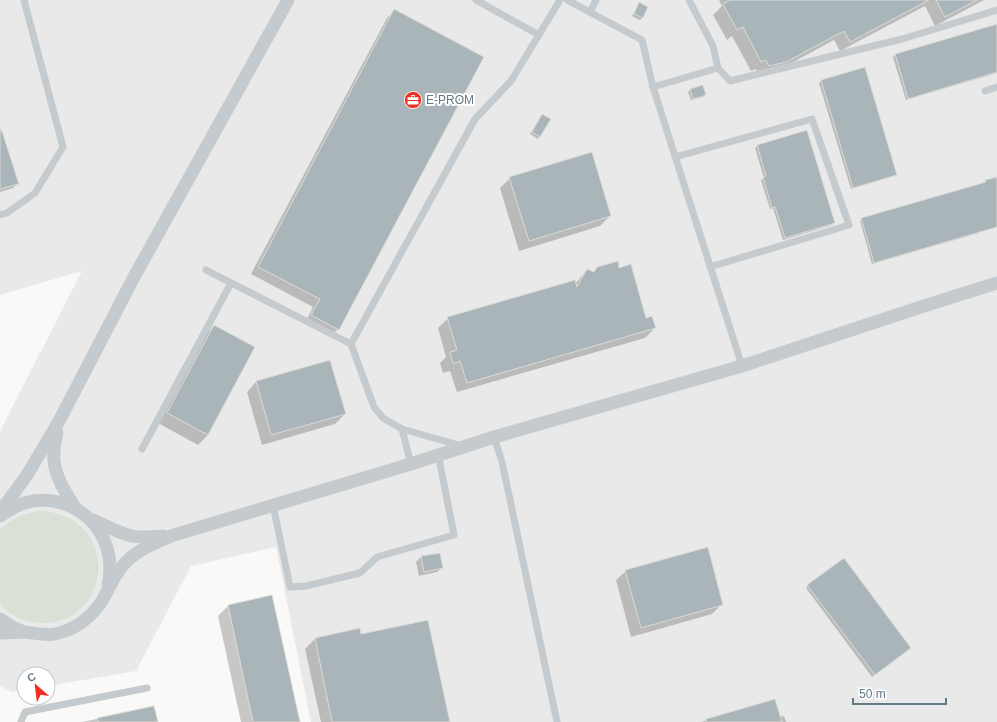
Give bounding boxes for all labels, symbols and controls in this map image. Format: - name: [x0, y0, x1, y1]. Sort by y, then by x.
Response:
- office icon: E-PROM: [403, 90, 423, 110]
- place label: E-PROM: [426, 93, 474, 107]
- north arrow: [16, 666, 56, 706]
- text: С: [25, 670, 38, 684]
- scale bar: [853, 680, 946, 706]
- text: 50 m: [859, 687, 886, 701]

